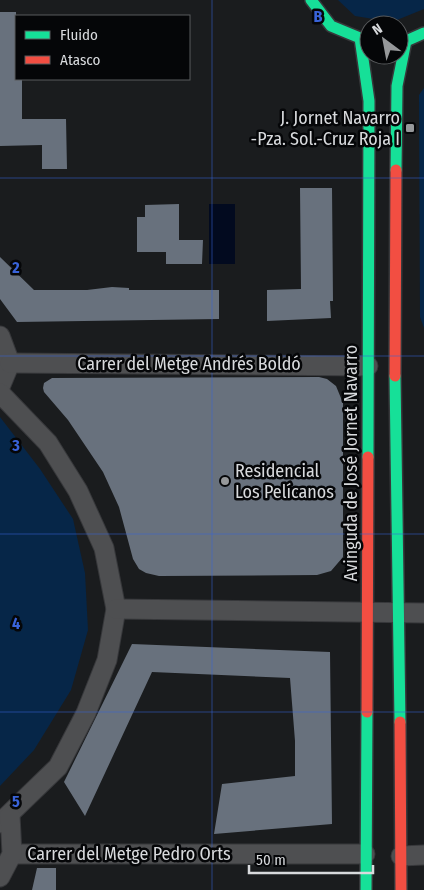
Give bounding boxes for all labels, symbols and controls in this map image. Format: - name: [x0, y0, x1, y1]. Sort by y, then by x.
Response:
- text: B: [314, 7, 323, 26]
- legend: [15, 15, 190, 80]
- north arrow: [359, 15, 409, 65]
- text: N: [369, 20, 385, 39]
- text: Fluido: [60, 26, 98, 44]
- text: Atasco: [60, 51, 100, 69]
- place label: J. Jornet Navarro -Pza. Sol.-Cruz Roja I: [251, 107, 400, 150]
- marker: J. Jornet Navarro -Pza. Sol.-Cruz Roja I: [404, 122, 416, 134]
- text: 2: [11, 258, 20, 277]
- street label: Avinguda de José Jornet Navarro: [340, 345, 362, 581]
- street label: Carrer del Metge Andrés Boldó: [77, 353, 301, 375]
- text: 3: [11, 436, 20, 455]
- place label: Residencial Los Pelícanos: [235, 460, 334, 503]
- marker: Residencial Los Pelícanos: [219, 475, 231, 487]
- text: 4: [12, 614, 20, 633]
- text: 5: [12, 792, 20, 811]
- scale bar: [249, 842, 373, 874]
- street label: Carrer del Metge Pedro Orts: [27, 843, 231, 865]
- text: 50 m: [256, 851, 286, 869]

